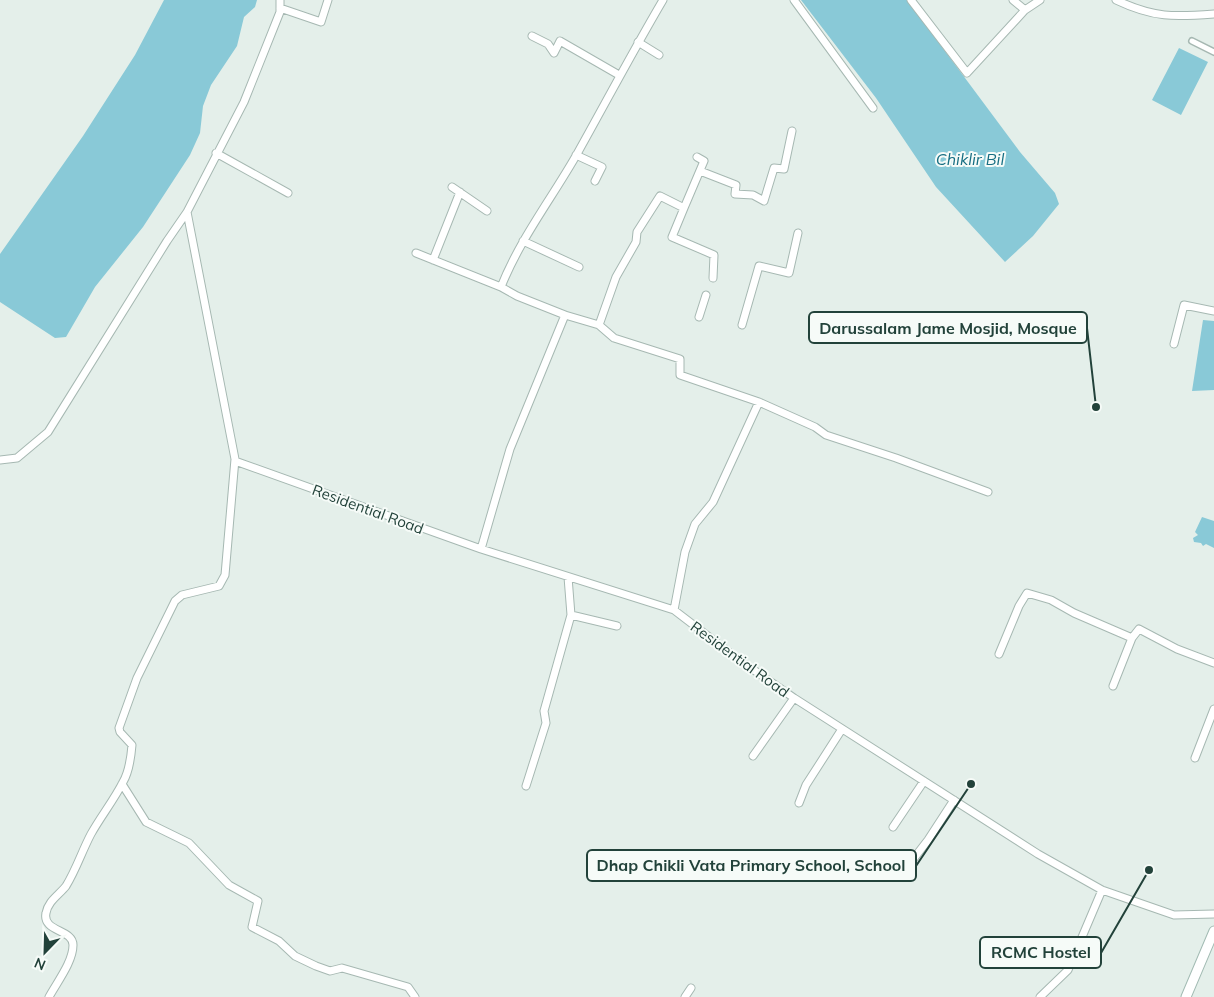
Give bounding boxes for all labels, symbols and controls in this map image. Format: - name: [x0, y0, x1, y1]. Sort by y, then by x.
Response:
- water label: Chiklir Bil: [936, 149, 1004, 169]
- callout: Darussalam Jame Mosjid, Mosque: [809, 312, 1087, 343]
- text: Darussalam Jame Mosjid, Mosque: [819, 318, 1077, 338]
- street label: Residential Road: [310, 480, 426, 538]
- street label: Residential Road: [687, 617, 793, 701]
- callout: Dhap Chikli Vata Primary School, School: [587, 850, 916, 881]
- text: Dhap Chikli Vata Primary School, School: [596, 855, 906, 875]
- north arrow: [20, 927, 70, 977]
- callout: RCMC Hostel: [980, 937, 1101, 968]
- text: RCMC Hostel: [991, 942, 1091, 962]
- text: N: [32, 954, 48, 974]

